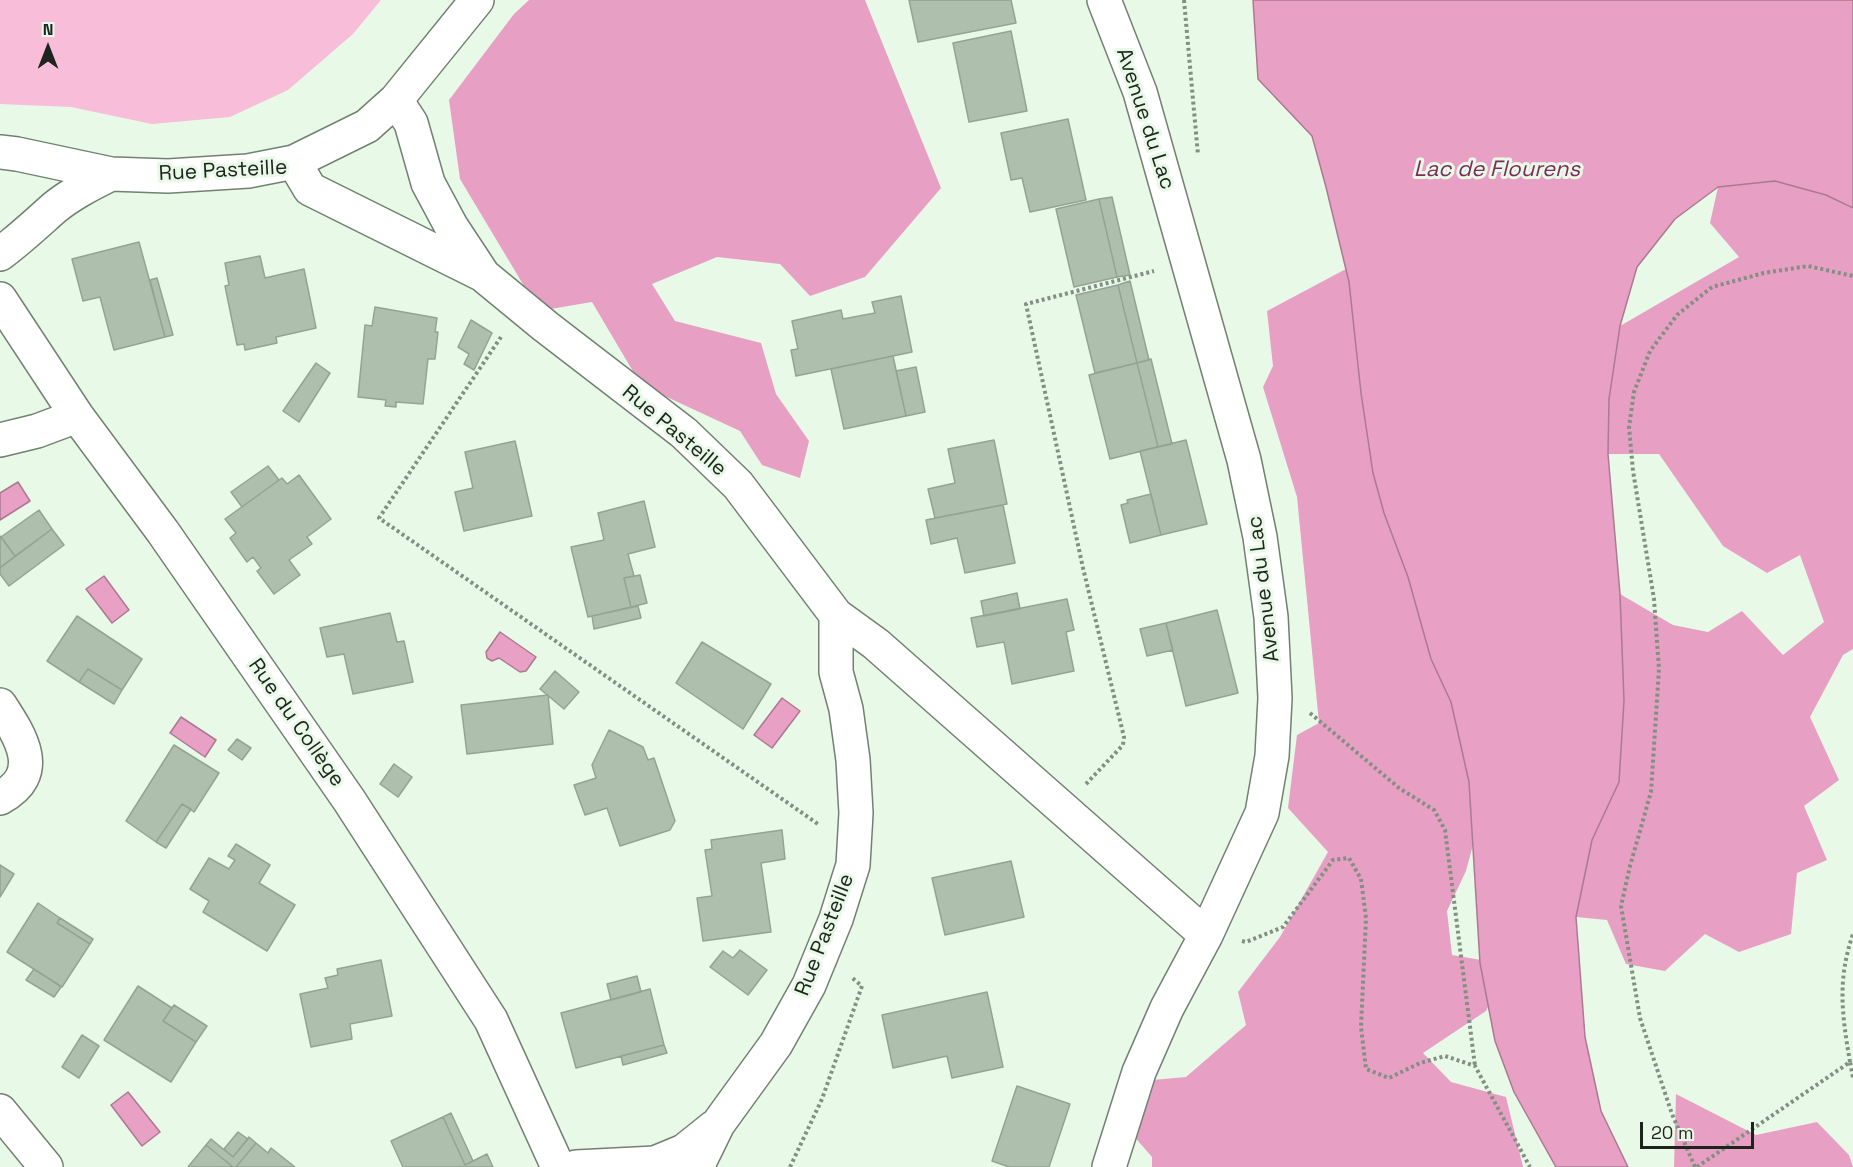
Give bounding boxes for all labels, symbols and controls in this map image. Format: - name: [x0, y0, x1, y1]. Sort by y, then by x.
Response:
- north arrow: [18, 18, 78, 78]
- text: N: [43, 19, 53, 40]
- street label: Avenue du Lac: [1110, 45, 1180, 193]
- street label: Rue Pasteille: [158, 155, 288, 187]
- water label: Lac de Flourens: [1414, 157, 1580, 183]
- street label: Rue Pasteille: [617, 380, 731, 482]
- street label: Avenue du Lac: [1243, 514, 1285, 664]
- street label: Rue du Collège: [242, 654, 350, 792]
- street label: Rue Pasteille: [790, 870, 860, 1000]
- scale bar: [1643, 1110, 1757, 1148]
- text: 20 m: [1651, 1121, 1694, 1144]

